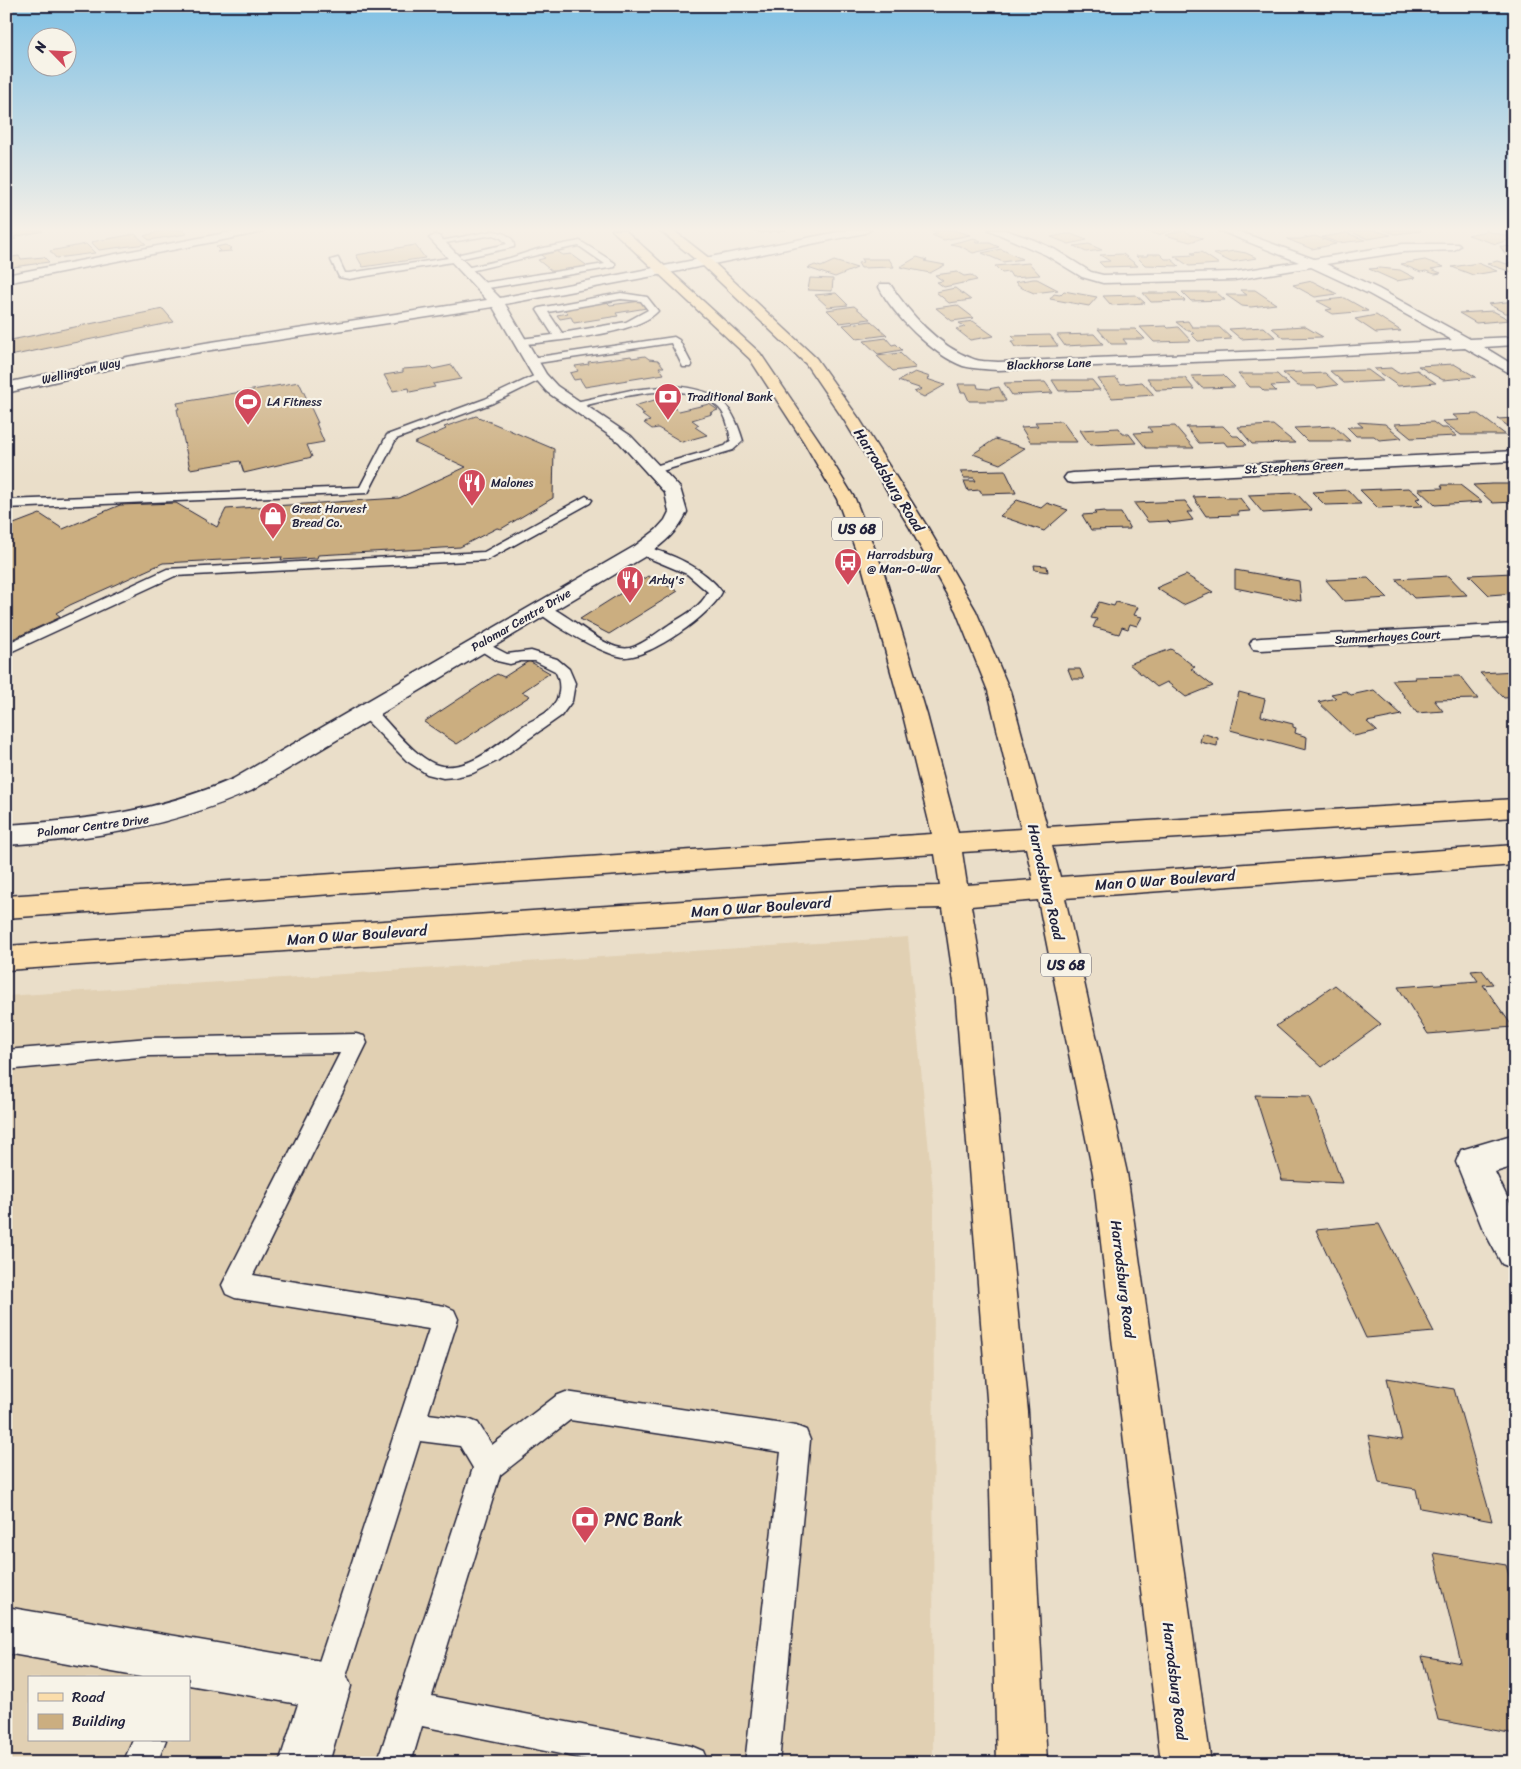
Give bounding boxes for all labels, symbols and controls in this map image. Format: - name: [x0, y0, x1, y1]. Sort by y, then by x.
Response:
- north arrow: [28, 28, 78, 78]
- text: N: [27, 37, 54, 57]
- street label: Wellington Way: [39, 351, 123, 391]
- street label: Blackhorse Lane: [1006, 352, 1092, 376]
- bank icon: Traditional Bank: [653, 382, 683, 421]
- place label: Traditional Bank: [687, 386, 774, 408]
- sports icon: LA Fitness: [233, 387, 263, 426]
- place label: LA Fitness: [267, 391, 322, 413]
- street label: Harrodsburg Road: [847, 423, 932, 538]
- street label: St Stephens Green: [1244, 453, 1345, 481]
- restaurant icon: Malones: [457, 468, 487, 507]
- place label: Malones: [491, 472, 534, 494]
- place label: Great Harvest Bread Co.: [292, 498, 368, 534]
- shop icon: Great Harvest Bread Co.: [258, 501, 288, 540]
- road number: US 68: [832, 518, 882, 540]
- place label: Harrodsburg @ Man-O-War: [867, 544, 942, 580]
- bus stop icon: Harrodsburg @ Man-O-War: [833, 547, 863, 586]
- restaurant icon: Arby's: [615, 565, 645, 604]
- place label: Arby's: [648, 569, 685, 591]
- street label: Palomar Centre Drive: [467, 582, 575, 658]
- street label: Summerhayes Court: [1334, 623, 1442, 651]
- street label: Palomar Centre Drive: [36, 808, 150, 844]
- street label: Harrodsburg Road: [1020, 821, 1072, 944]
- street label: Man O War Boulevard: [1094, 862, 1237, 898]
- street label: Man O War Boulevard: [690, 889, 833, 925]
- street label: Man O War Boulevard: [286, 917, 429, 953]
- road number: US 68: [1041, 954, 1091, 976]
- street label: Harrodsburg Road: [1103, 1218, 1143, 1341]
- place label: PNC Bank: [604, 1504, 683, 1536]
- bank icon: PNC Bank: [570, 1505, 600, 1544]
- street label: Harrodsburg Road: [1155, 1620, 1195, 1743]
- legend: [28, 1676, 190, 1742]
- text: Road: [72, 1684, 105, 1710]
- text: Building: [72, 1708, 126, 1734]

